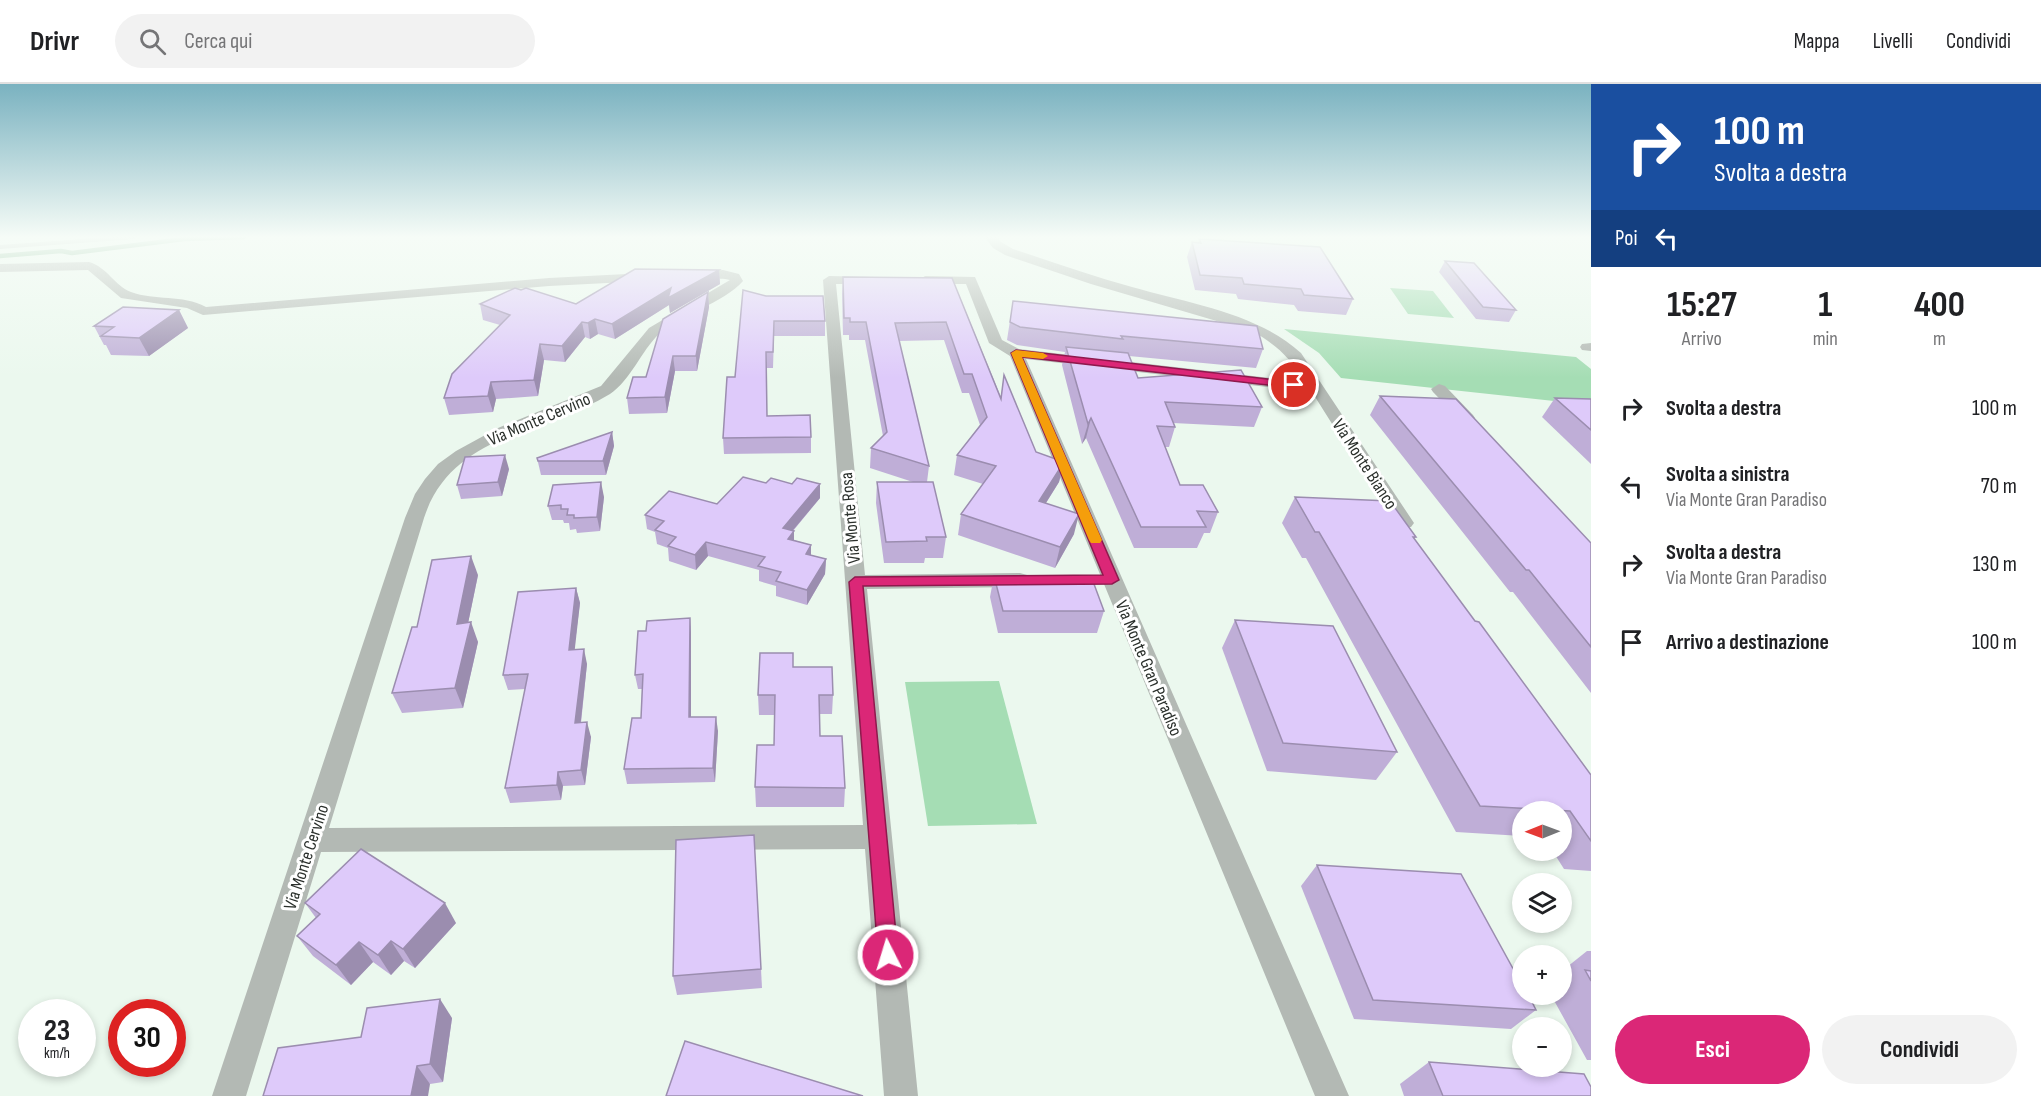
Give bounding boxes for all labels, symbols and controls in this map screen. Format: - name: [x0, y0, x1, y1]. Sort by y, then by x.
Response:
- search box: [115, 14, 535, 68]
- text: Drivr: [30, 25, 79, 58]
- icon: search: [136, 25, 169, 58]
- text: Cerca qui: [184, 28, 252, 55]
- text: Mappa: [1794, 29, 1840, 54]
- text: Livelli: [1873, 29, 1913, 54]
- text: Condividi: [1946, 29, 2011, 54]
- text: 100 m: [1714, 106, 1805, 157]
- icon: right: [1615, 108, 1693, 186]
- text: Svolta a destra: [1714, 157, 1847, 189]
- icon: left: [1650, 222, 1683, 255]
- text: Poi: [1615, 225, 1638, 252]
- text: 15:27: [1667, 284, 1737, 327]
- text: 1: [1818, 284, 1832, 327]
- text: 400: [1914, 284, 1965, 327]
- text: Arrivo: [1682, 327, 1722, 351]
- text: min: [1813, 327, 1838, 351]
- text: m: [1933, 327, 1946, 351]
- pin: [1268, 359, 1319, 410]
- icon: arrive: [1277, 368, 1310, 401]
- street label: Via Monte Cervino: [485, 388, 594, 450]
- icon: right: [1615, 392, 1648, 425]
- text: Svolta a destra: [1666, 395, 1781, 422]
- text: 100 m: [1972, 395, 2017, 422]
- street label: Via Monte Bianco: [1328, 415, 1402, 513]
- text: Svolta a sinistra: [1666, 461, 1789, 488]
- icon: left: [1615, 470, 1648, 503]
- street label: Via Monte Rosa: [836, 471, 865, 564]
- text: 70 m: [1981, 473, 2017, 500]
- text: Via Monte Gran Paradiso: [1666, 488, 1827, 512]
- text: Svolta a destra: [1666, 539, 1781, 566]
- icon: right: [1615, 548, 1648, 581]
- text: 130 m: [1973, 551, 2017, 578]
- text: Via Monte Gran Paradiso: [1666, 566, 1827, 590]
- street label: Via Monte Gran Paradiso: [1111, 597, 1187, 739]
- icon: arrive: [1615, 626, 1648, 659]
- text: Arrivo a destinazione: [1666, 629, 1829, 656]
- text: 100 m: [1972, 629, 2017, 656]
- north arrow: [1512, 801, 1572, 861]
- map controls: [1512, 801, 1572, 1077]
- street label: Via Monte Cervino: [280, 802, 333, 912]
- button: layers: [1512, 873, 1572, 933]
- position arrow: [856, 923, 920, 987]
- button: +: [1512, 945, 1572, 1005]
- speed limit sign: 30: [108, 999, 186, 1077]
- text: 23: [44, 1013, 70, 1049]
- button: Esci: [1615, 1015, 1810, 1084]
- button: Condividi: [1822, 1015, 2017, 1084]
- button: −: [1512, 1017, 1572, 1077]
- text: km/h: [44, 1044, 70, 1063]

